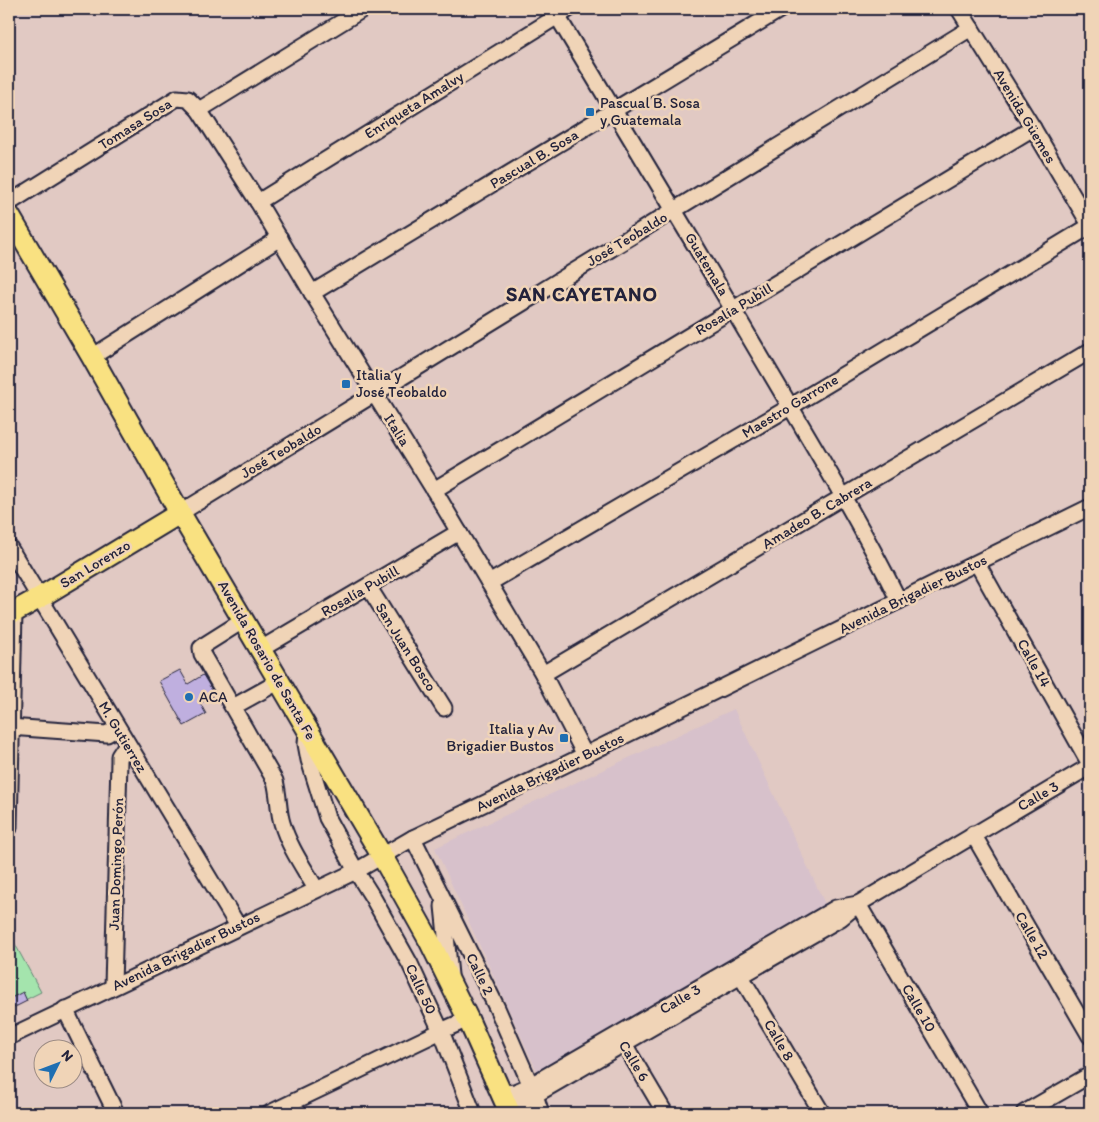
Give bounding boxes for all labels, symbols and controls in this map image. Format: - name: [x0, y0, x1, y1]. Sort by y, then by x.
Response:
- street label: Avenida Güemes: [990, 66, 1060, 167]
- street label: Enriqueta Amalvy: [361, 67, 467, 143]
- street label: Tomasa Sosa: [95, 94, 175, 154]
- place label: Pascual B. Sosa y Guatemala: [600, 94, 701, 129]
- marker: Pascual B. Sosa y Guatemala: [584, 106, 596, 118]
- street label: Pascual B. Sosa: [487, 125, 582, 192]
- street label: José Teobaldo: [583, 208, 671, 270]
- street label: Guatemala: [681, 229, 733, 299]
- street label: Rosalía Pubill: [692, 278, 777, 339]
- district label: SAN CAYETANO: [506, 282, 658, 306]
- place label: Italia y José Teobaldo: [356, 366, 447, 401]
- street label: Maestro Garrone: [739, 370, 841, 442]
- marker: Italia y José Teobaldo: [340, 378, 352, 390]
- street label: Italia: [380, 410, 414, 450]
- street label: José Teobaldo: [237, 420, 325, 482]
- street label: Amadeo B. Cabrera: [759, 473, 875, 553]
- street label: San Lorenzo: [56, 536, 134, 592]
- street label: Avenida Brigadier Bustos: [836, 550, 990, 638]
- street label: Rosalía Pubill: [318, 561, 403, 621]
- street label: Avenida Rosario de Santa Fe: [214, 577, 320, 743]
- street label: San Juan Bosco: [372, 599, 440, 695]
- street label: Calle 14: [1013, 636, 1055, 690]
- place label: ACA: [199, 688, 228, 706]
- marker: ACA: [183, 691, 195, 703]
- street label: M. Gutierrez: [95, 698, 151, 776]
- place label: Italia y Av Brigadier Bustos: [447, 720, 554, 755]
- street label: Avenida Brigadier Bustos: [473, 728, 627, 816]
- marker: Italia y Av Brigadier Bustos: [558, 732, 570, 744]
- street label: Calle 3: [1014, 777, 1062, 815]
- street label: Juan Domingo Perón: [105, 797, 127, 931]
- street label: Avenida Brigadier Bustos: [109, 907, 263, 995]
- street label: Calle 12: [1011, 908, 1053, 962]
- street label: Calle 2: [462, 950, 498, 998]
- street label: Calle 50: [402, 961, 440, 1017]
- street label: Calle 3: [656, 980, 704, 1018]
- street label: Calle 10: [898, 981, 940, 1035]
- street label: Calle 8: [760, 1016, 798, 1064]
- street label: Calle 6: [615, 1037, 653, 1085]
- north arrow: [32, 1040, 82, 1090]
- text: N: [58, 1046, 77, 1065]

